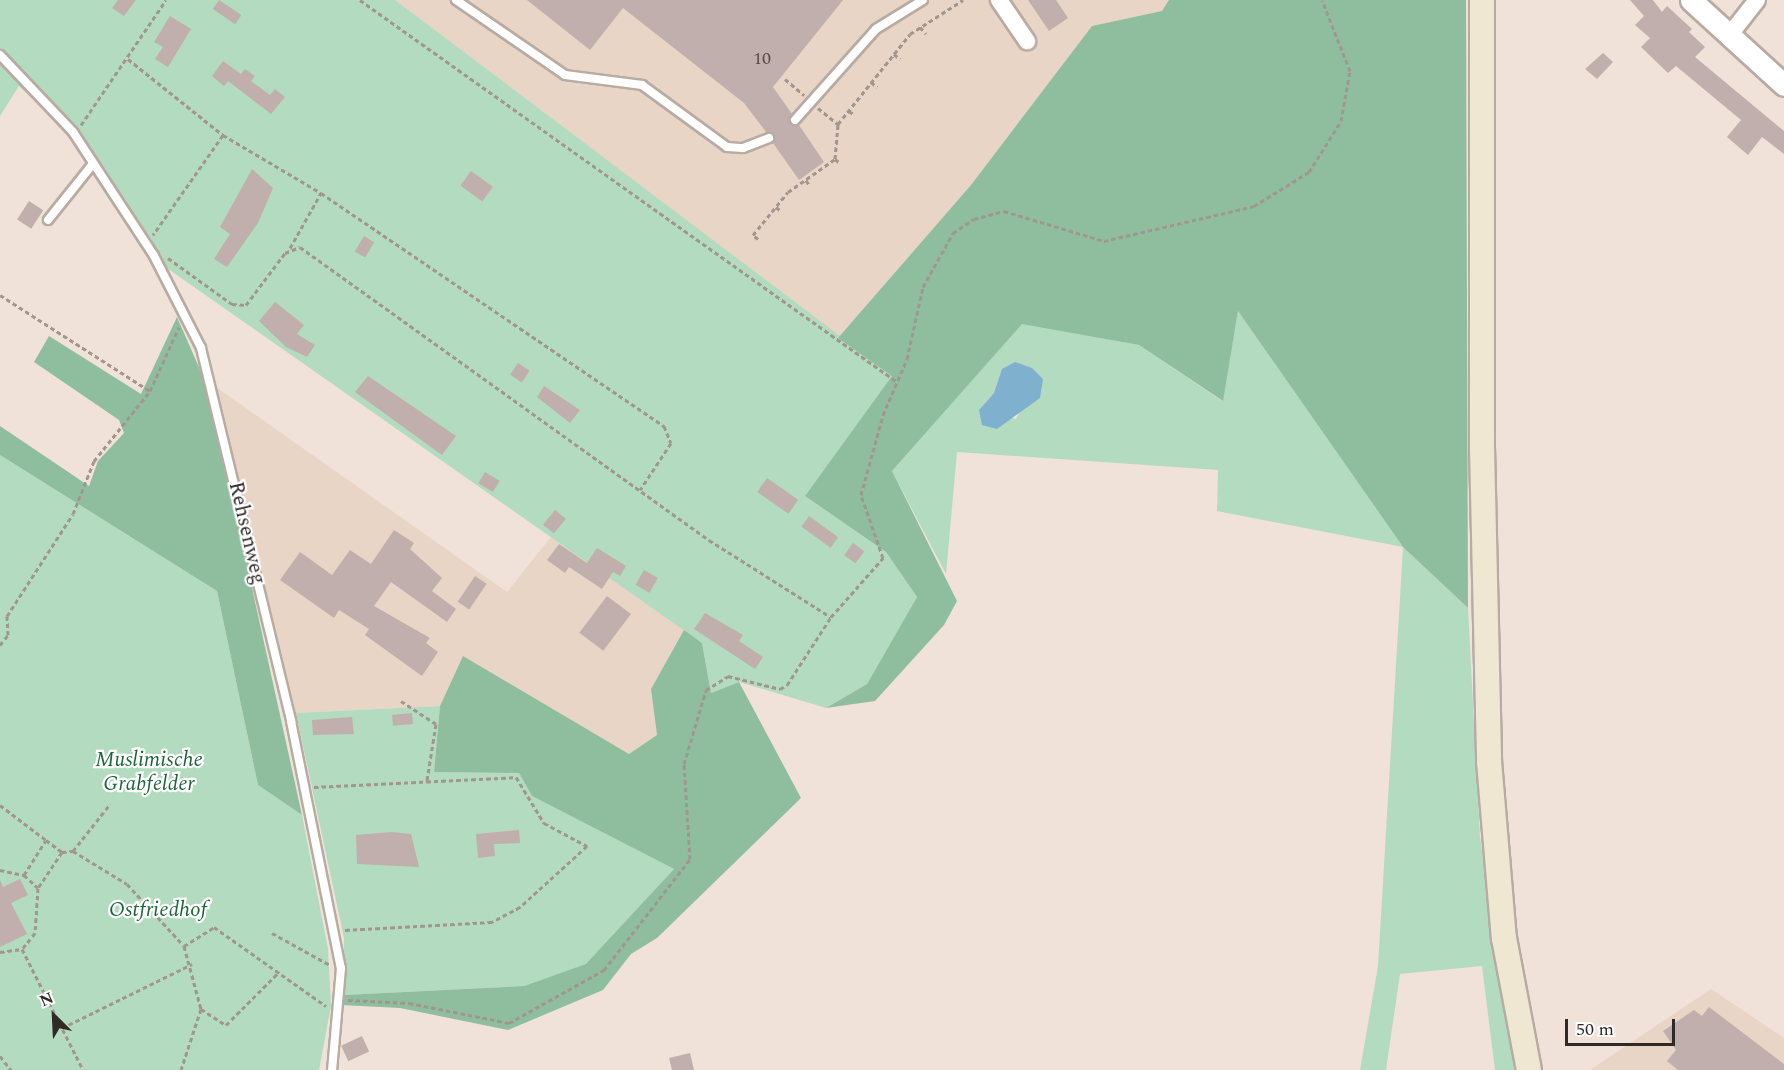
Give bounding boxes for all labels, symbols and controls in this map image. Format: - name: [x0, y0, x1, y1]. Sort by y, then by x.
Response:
- house number: 10: [753, 48, 771, 70]
- street label: Rehsenweg: [223, 479, 271, 587]
- park label: Muslimische Grabfelder: [95, 747, 203, 797]
- park label: Ostfriedhof: [109, 897, 207, 923]
- north arrow: [24, 986, 84, 1046]
- text: N: [36, 986, 58, 1013]
- scale bar: [1568, 1007, 1678, 1045]
- text: 50 m: [1576, 1016, 1614, 1043]

